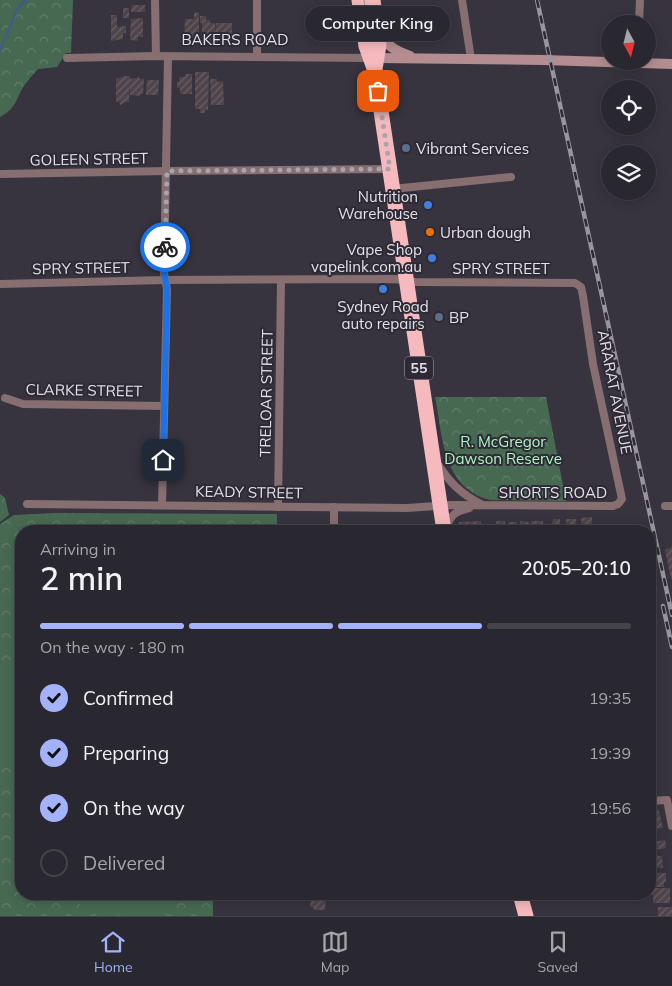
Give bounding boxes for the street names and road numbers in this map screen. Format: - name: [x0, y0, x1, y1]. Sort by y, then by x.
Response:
- street label: BAKERS ROAD: [181, 30, 289, 49]
- street label: GOLEEN STREET: [30, 148, 148, 170]
- street label: SPRY STREET: [32, 258, 130, 278]
- street label: SPRY STREET: [452, 259, 550, 278]
- street label: ARARAT AVENUE: [594, 328, 636, 456]
- street label: TRELOAR STREET: [255, 329, 277, 457]
- road number: 55: [405, 356, 433, 379]
- street label: CLARKE STREET: [25, 379, 143, 401]
- street label: KEADY STREET: [195, 482, 303, 502]
- street label: SHORTS ROAD: [499, 483, 607, 502]

